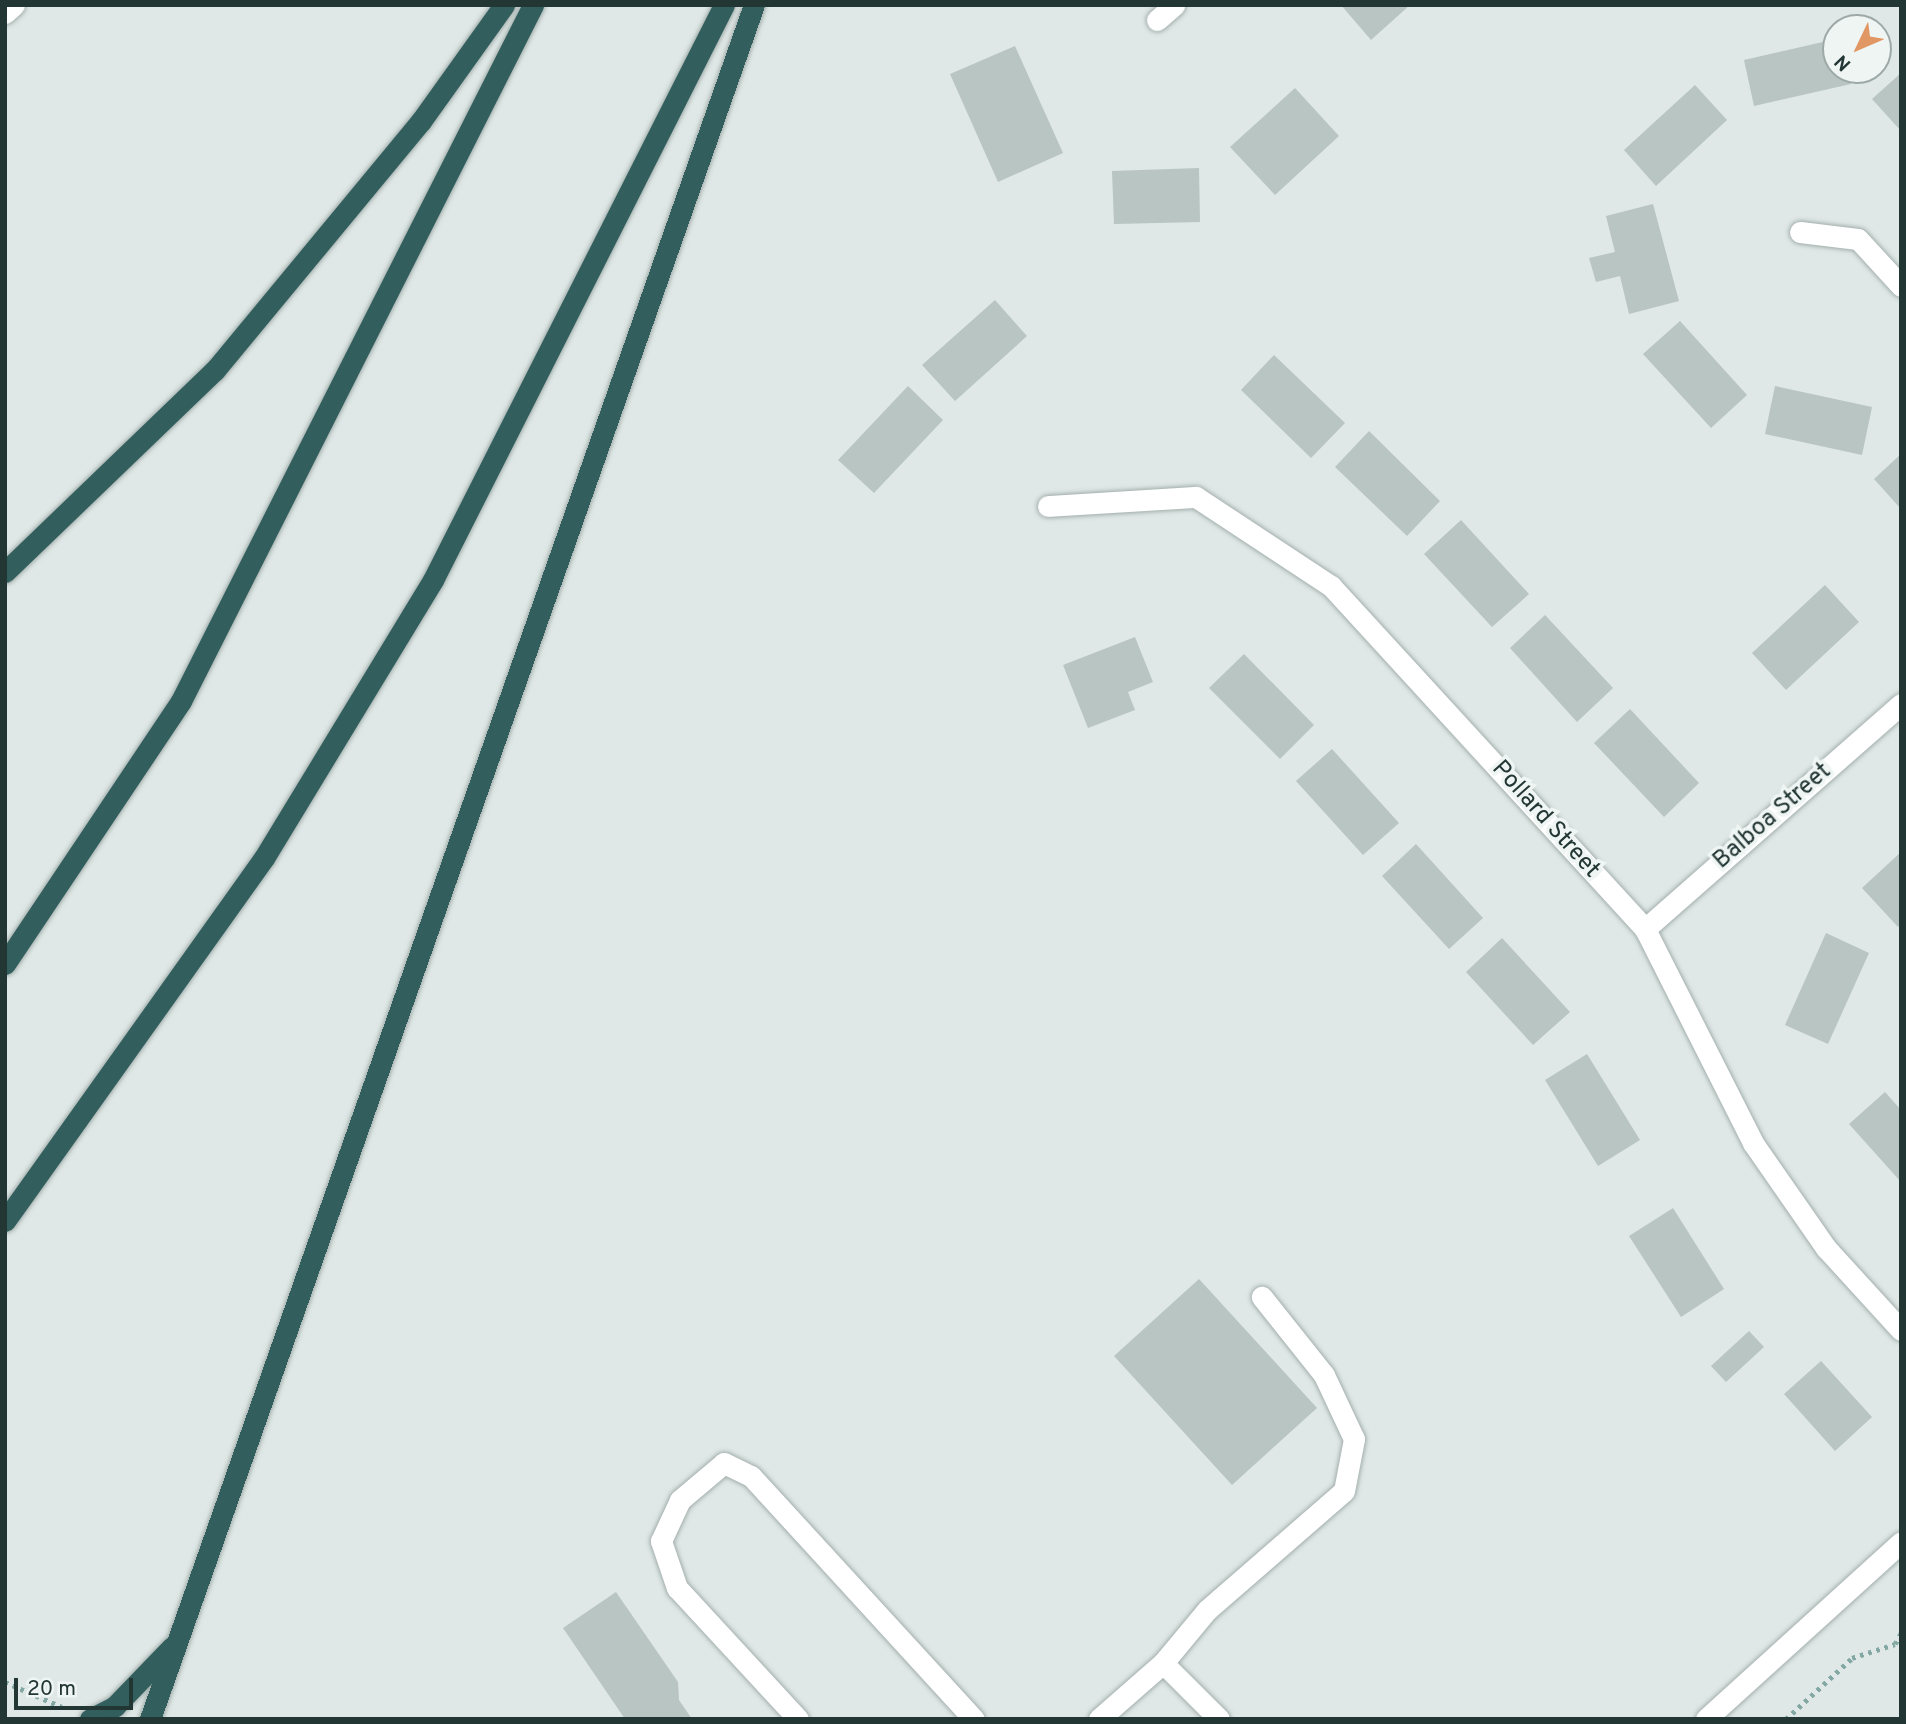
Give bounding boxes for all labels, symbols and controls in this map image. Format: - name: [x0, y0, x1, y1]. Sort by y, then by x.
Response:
- north arrow: [1822, 14, 1892, 84]
- text: N: [1830, 49, 1857, 75]
- street label: Pollard Street: [1485, 755, 1605, 885]
- street label: Balboa Street: [1708, 758, 1838, 876]
- scale bar: [18, 1664, 136, 1708]
- text: 20 m: [27, 1676, 76, 1703]

